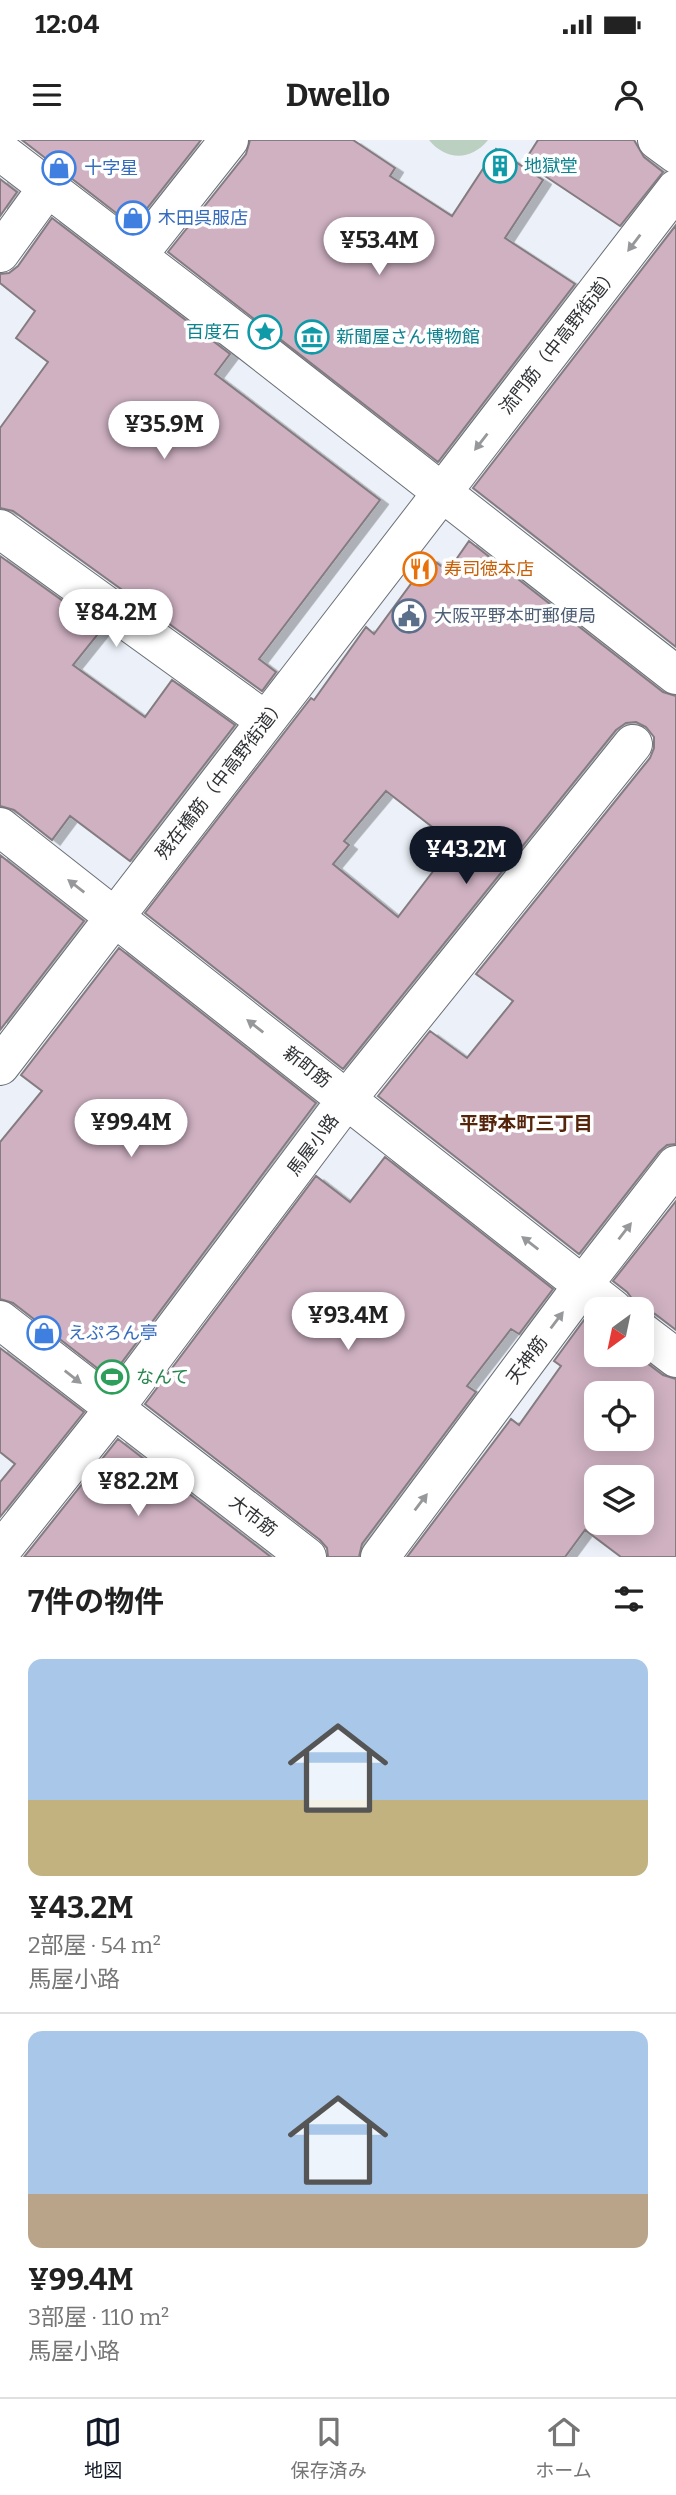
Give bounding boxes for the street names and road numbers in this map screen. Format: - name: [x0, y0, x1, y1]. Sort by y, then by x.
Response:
- street label: 流門筋（中高野街道）: [495, 263, 623, 419]
- street label: 残在橋筋（中高野街道）: [151, 694, 291, 864]
- street label: 新町筋: [279, 1042, 335, 1092]
- street label: 馬屋小路: [283, 1110, 343, 1180]
- street label: 天神筋: [502, 1332, 552, 1388]
- street label: 大市筋: [225, 1491, 281, 1541]

